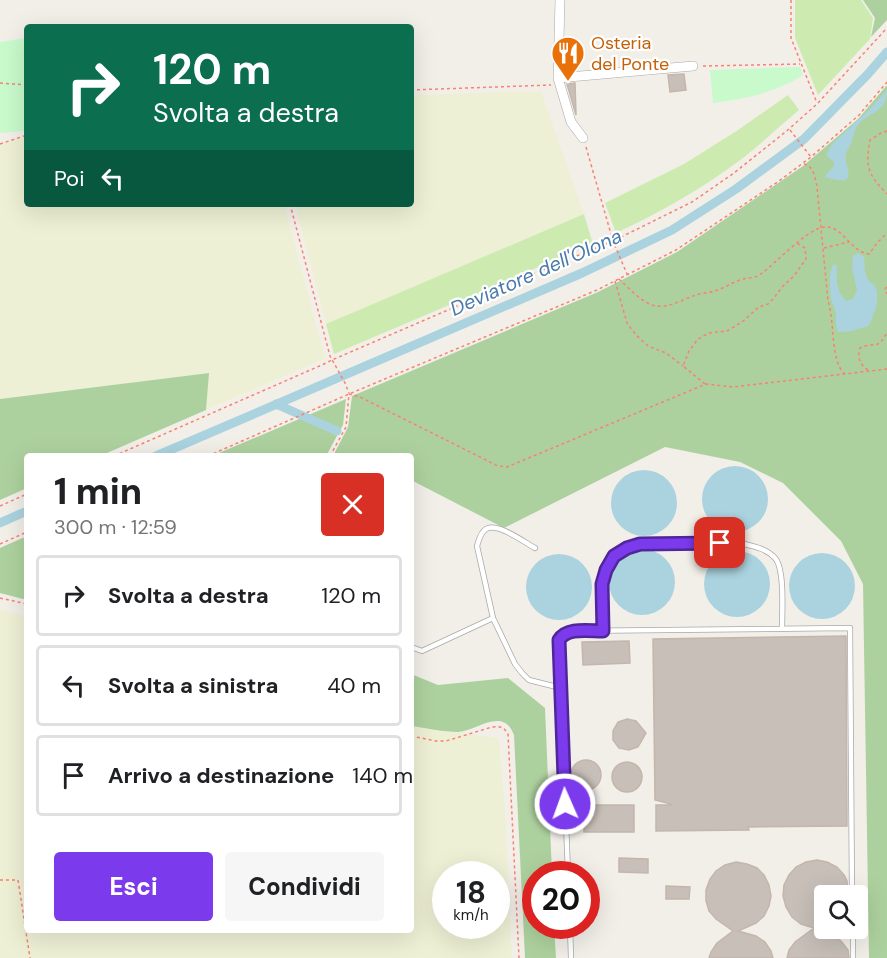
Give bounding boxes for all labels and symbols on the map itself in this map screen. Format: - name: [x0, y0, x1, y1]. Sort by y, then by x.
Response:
- place label: Osteria del Ponte: [591, 31, 669, 76]
- restaurant icon: Osteria del Ponte: [550, 35, 586, 82]
- water label: Deviatore dell'Olona: [446, 222, 626, 322]
- pin: [694, 517, 745, 568]
- position arrow: [533, 772, 597, 836]
- speed limit sign: 20: [522, 861, 600, 939]

